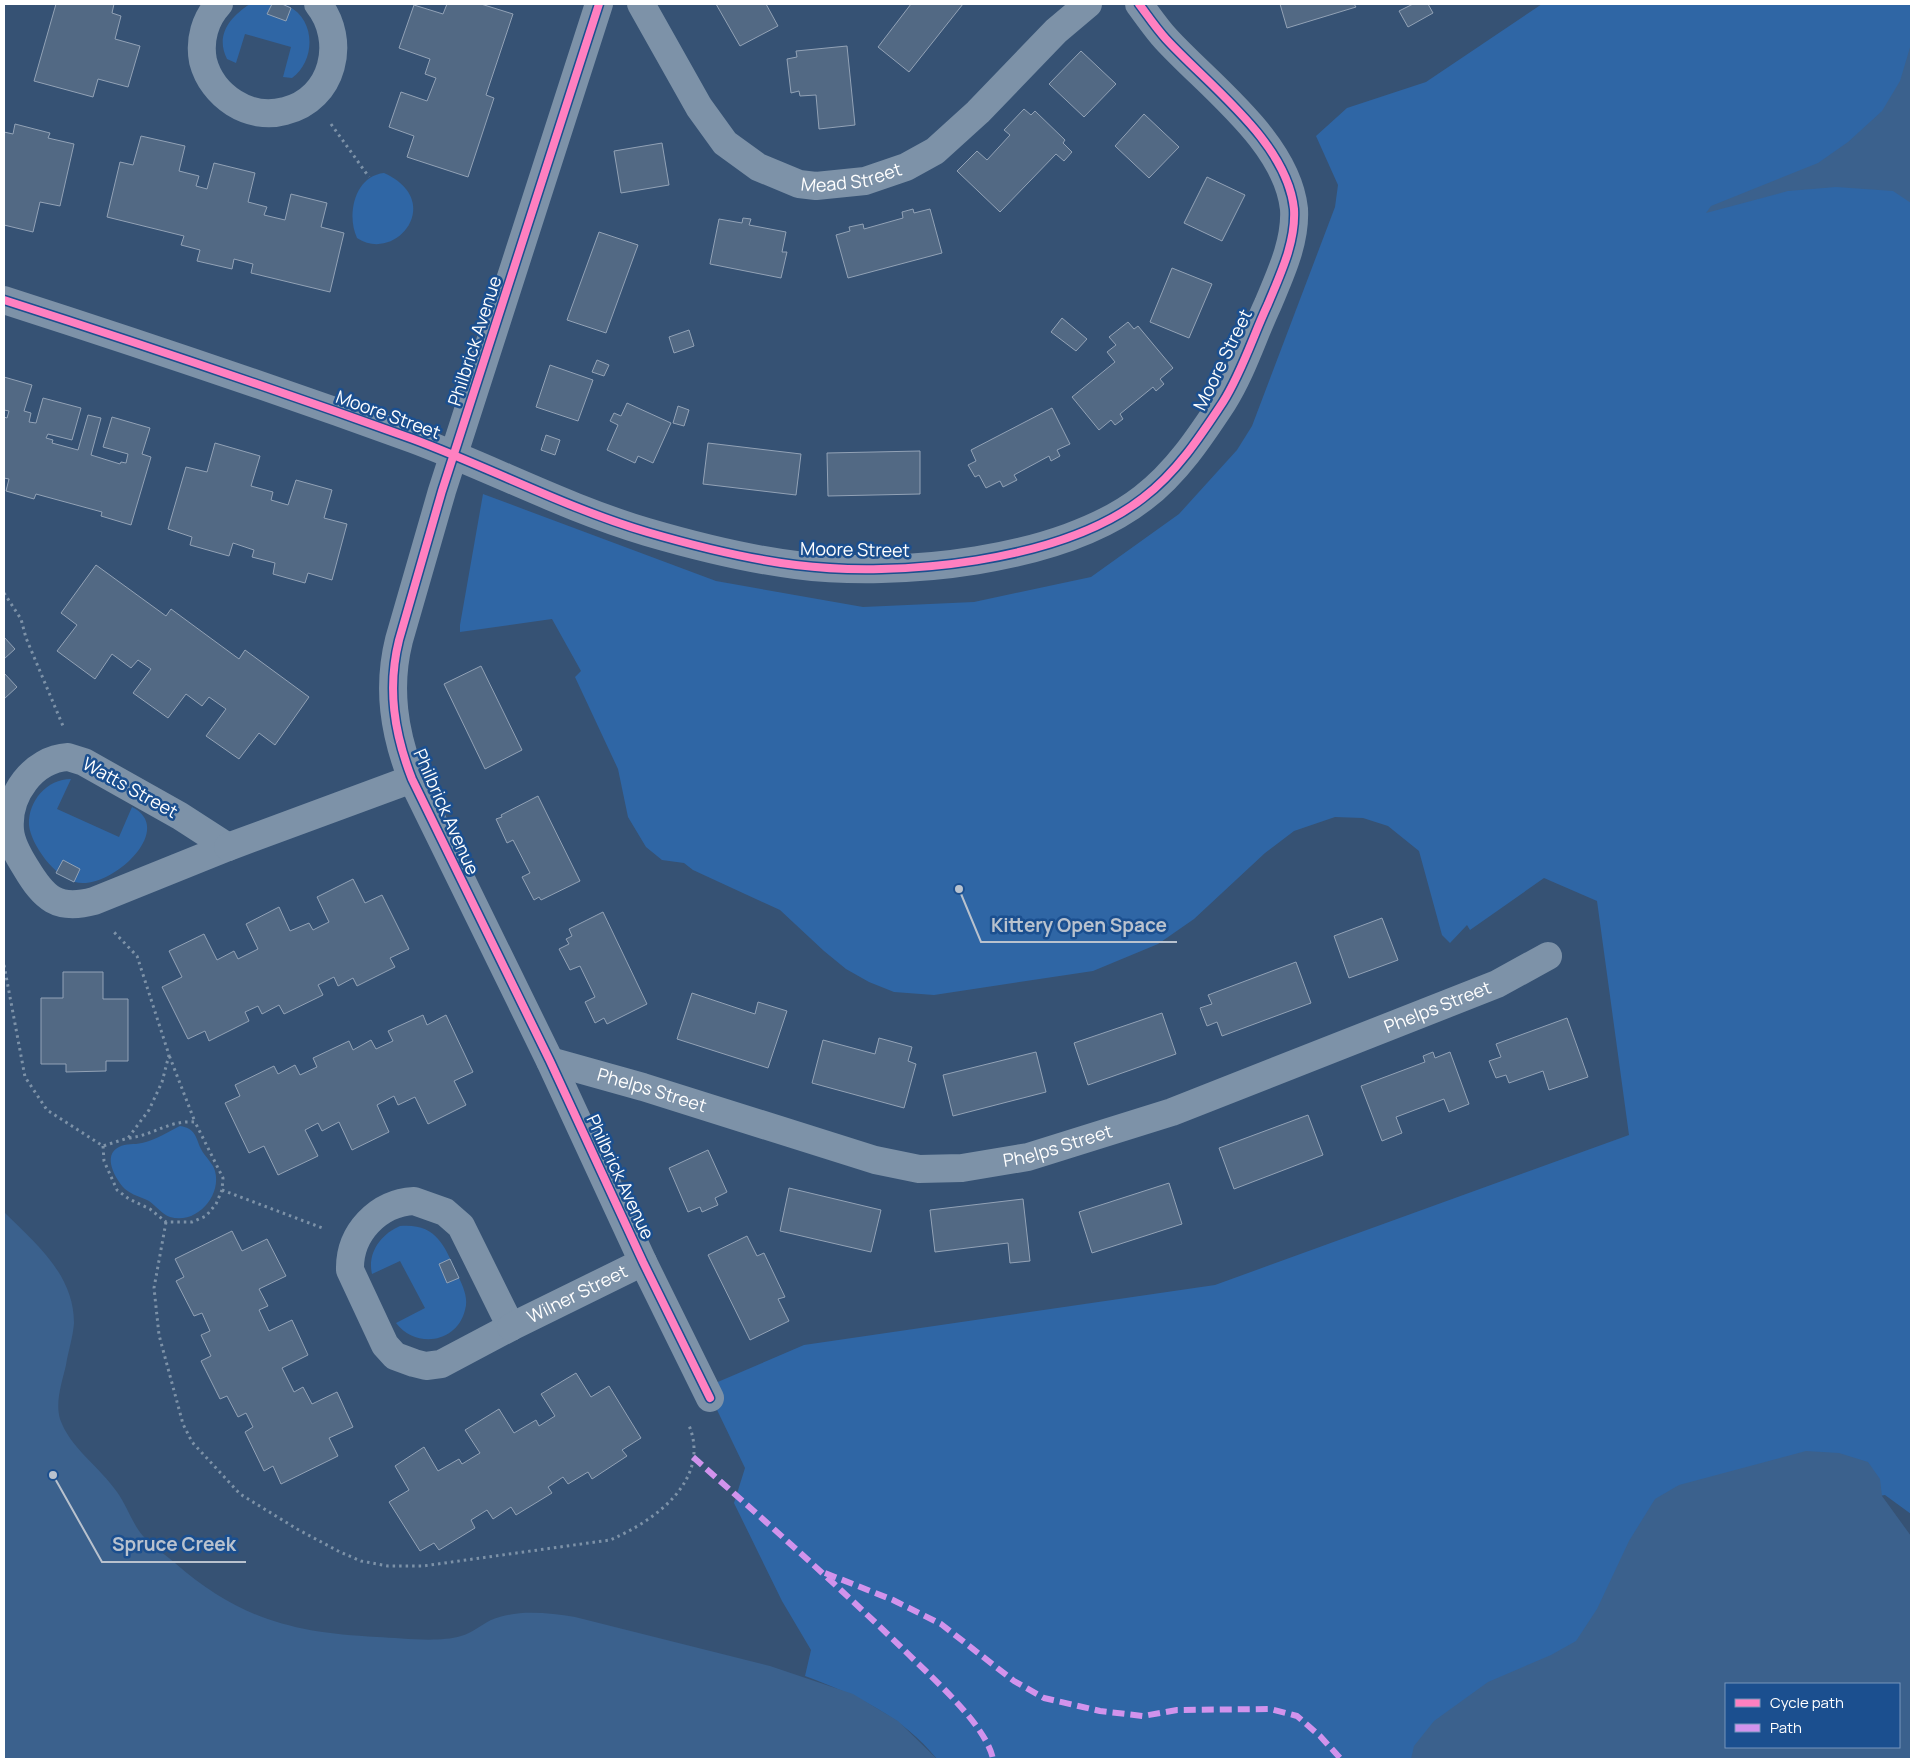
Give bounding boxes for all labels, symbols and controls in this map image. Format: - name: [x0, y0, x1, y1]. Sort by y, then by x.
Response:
- street label: Mead Street: [800, 156, 905, 197]
- street label: Philbrick Avenue: [442, 273, 506, 409]
- street label: Moore Street: [1187, 305, 1257, 414]
- street label: Moore Street: [333, 384, 444, 444]
- street label: Moore Street: [800, 536, 910, 562]
- street label: Philbrick Avenue: [408, 745, 485, 878]
- street label: Watts Street: [79, 751, 182, 823]
- callout: Kittery Open Space: [981, 908, 1177, 942]
- text: Kittery Open Space: [991, 912, 1167, 938]
- street label: Phelps Street: [1380, 975, 1494, 1038]
- street label: Phelps Street: [595, 1062, 710, 1117]
- street label: Philbrick Avenue: [581, 1110, 660, 1243]
- street label: Phelps Street: [1001, 1118, 1115, 1172]
- street label: Wilner Street: [523, 1259, 631, 1328]
- callout: Spruce Creek: [102, 1528, 246, 1562]
- text: Spruce Creek: [112, 1531, 237, 1557]
- legend: [1725, 1683, 1900, 1748]
- text: Cycle path: [1770, 1692, 1844, 1713]
- text: Path: [1770, 1717, 1802, 1738]

